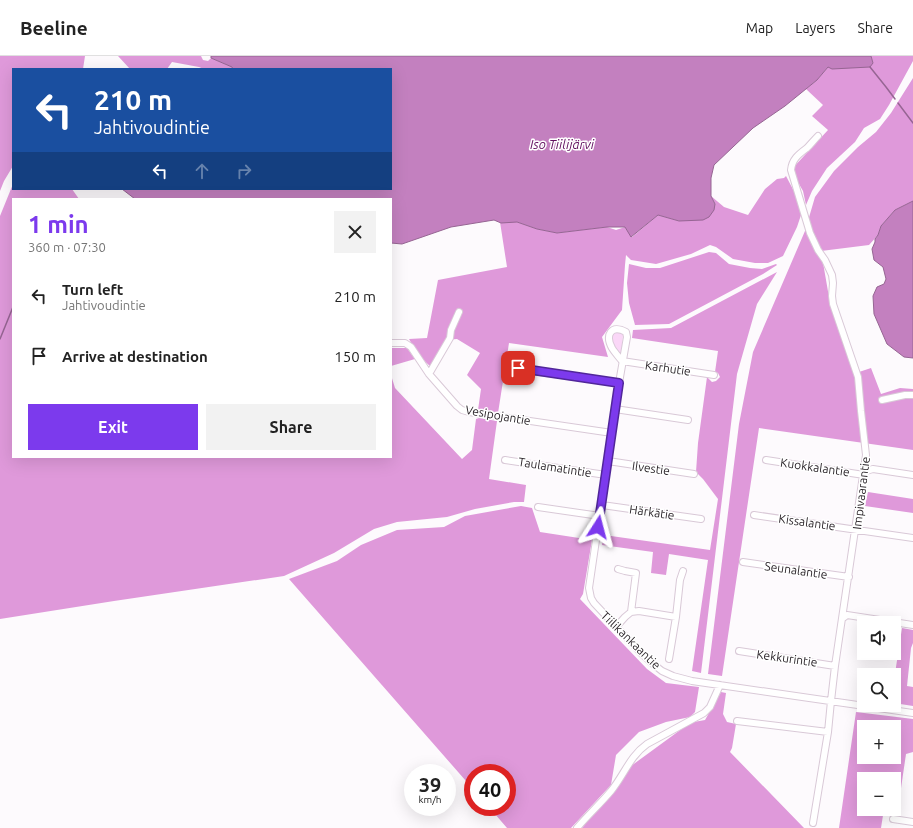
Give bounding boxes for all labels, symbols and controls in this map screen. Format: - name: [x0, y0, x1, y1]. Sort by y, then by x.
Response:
- text: Beeline: [20, 17, 88, 39]
- text: Map: [746, 20, 773, 36]
- text: Layers: [795, 20, 835, 36]
- text: Share: [857, 20, 893, 36]
- icon: left: [28, 84, 80, 136]
- text: 210 m: [94, 84, 172, 115]
- text: Jahtivoudintie: [94, 117, 210, 137]
- water label: Iso Tiilijärvi: [530, 137, 595, 151]
- icon: left: [149, 160, 171, 182]
- icon: ahead: [191, 160, 213, 182]
- icon: right: [233, 160, 255, 182]
- text: 1 min: [28, 211, 89, 238]
- button: close: [334, 211, 376, 253]
- text: 360 m · 07:30: [28, 240, 106, 254]
- text: Turn left: [62, 281, 123, 298]
- icon: left: [28, 285, 50, 307]
- text: 210 m: [334, 288, 376, 305]
- text: Jahtivoudintie: [62, 298, 146, 312]
- icon: arrive: [28, 345, 50, 367]
- text: Arrive at destination: [62, 348, 208, 365]
- text: 150 m: [334, 348, 376, 365]
- pin: [501, 351, 535, 385]
- icon: arrive: [507, 357, 529, 379]
- street label: Karhutie: [644, 358, 692, 378]
- street label: Vesipojantie: [464, 403, 532, 427]
- button: Exit: [28, 404, 198, 450]
- button: Share: [206, 404, 376, 450]
- street label: Taulamatintie: [518, 455, 592, 479]
- street label: Kuokkalantie: [780, 456, 850, 478]
- street label: Impivaarantie: [850, 456, 872, 530]
- street label: Ilvestie: [631, 459, 671, 477]
- street label: Härkätie: [629, 502, 675, 522]
- position arrow: [577, 506, 619, 548]
- street label: Kissalantie: [778, 512, 836, 532]
- street label: Seunalantie: [764, 559, 828, 581]
- street label: Tiilikankaantie: [599, 608, 663, 672]
- map controls: [857, 616, 901, 816]
- button: sound: [857, 616, 901, 660]
- street label: Kekkurintie: [756, 647, 818, 669]
- button: search: [857, 668, 901, 712]
- button: +: [857, 720, 901, 764]
- speed limit sign: 40: [464, 764, 516, 816]
- button: −: [857, 772, 901, 816]
- text: 39: [419, 773, 441, 796]
- text: km/h: [418, 794, 442, 805]

